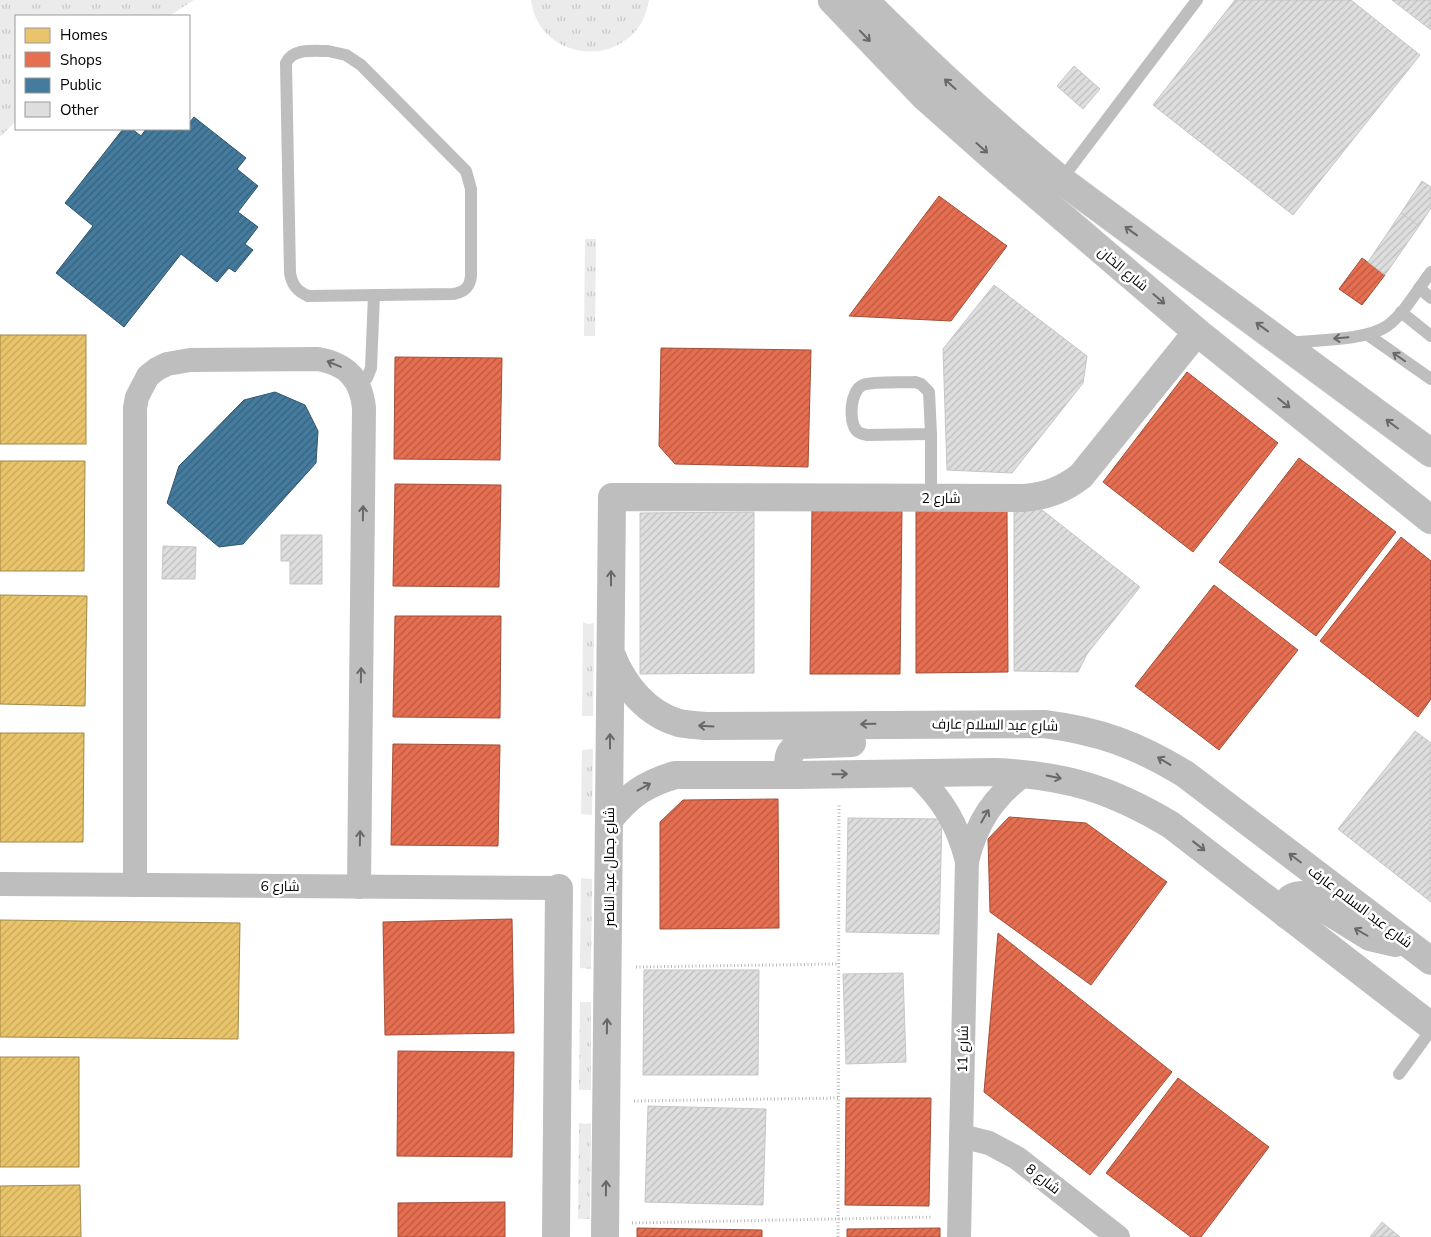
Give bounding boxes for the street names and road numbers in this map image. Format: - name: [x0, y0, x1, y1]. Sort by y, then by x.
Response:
- street label: شارع الخان: [1094, 242, 1152, 296]
- street label: شارع 2: [921, 489, 961, 508]
- street label: شارع عبد السلام عارف: [932, 714, 1058, 736]
- street label: شارع جمال عبد الناصر: [600, 807, 619, 928]
- street label: شارع عبد السلام عارف: [1304, 861, 1416, 953]
- street label: شارع 6: [260, 877, 300, 896]
- street label: شارع 11: [953, 1025, 973, 1073]
- street label: شارع 8: [1022, 1159, 1064, 1199]

